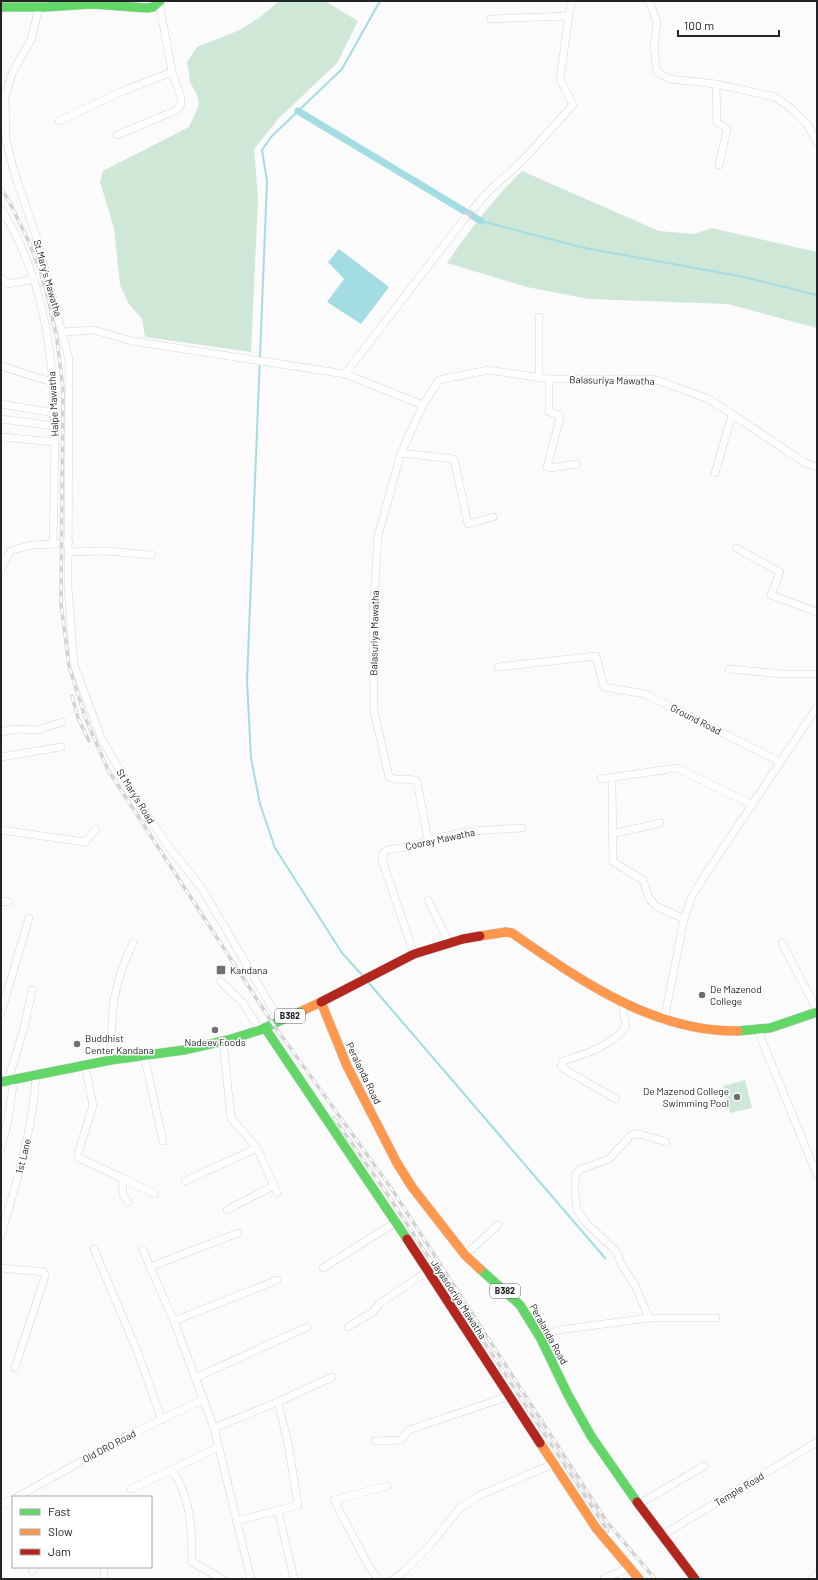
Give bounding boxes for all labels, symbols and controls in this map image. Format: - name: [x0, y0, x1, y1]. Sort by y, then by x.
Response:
- scale bar: [678, 12, 779, 38]
- text: 100 m: [684, 18, 714, 32]
- street label: St.Mary's Mawatha: [31, 238, 65, 318]
- street label: Halpe Mawatha: [45, 371, 61, 437]
- street label: Balasuriya Mawatha: [569, 373, 655, 387]
- street label: Balasuriya Mawatha: [367, 590, 381, 676]
- street label: Ground Road: [669, 701, 723, 737]
- street label: St Mary's Road: [114, 766, 158, 826]
- street label: Cooray Mawatha: [404, 826, 476, 852]
- marker: Kandana: [215, 964, 227, 976]
- place label: Kandana: [230, 964, 268, 976]
- place label: De Mazenod College: [710, 983, 762, 1007]
- marker: De Mazenod College: [697, 990, 707, 1000]
- road number: B382: [275, 1009, 305, 1023]
- marker: Nadeev Foods: [210, 1025, 220, 1035]
- place label: Buddhist Center Kandana: [85, 1032, 154, 1056]
- place label: Nadeev Foods: [184, 1036, 246, 1048]
- marker: Buddhist Center Kandana: [72, 1039, 82, 1049]
- street label: Peralanda Road: [344, 1040, 384, 1106]
- place label: De Mazenod College Swimming Pool: [643, 1085, 729, 1109]
- marker: De Mazenod College Swimming Pool: [732, 1092, 742, 1102]
- street label: 1st Lane: [13, 1137, 33, 1175]
- street label: Jayasooriya Mawatha: [429, 1257, 489, 1341]
- road number: B382: [490, 1284, 520, 1298]
- street label: Peralanda Road: [527, 1302, 571, 1366]
- street label: Old DRO Road: [80, 1427, 138, 1465]
- street label: Temple Road: [712, 1469, 766, 1509]
- legend: [12, 1496, 152, 1568]
- text: Fast: [48, 1504, 71, 1518]
- text: Slow: [48, 1524, 73, 1538]
- text: Jam: [48, 1544, 71, 1558]

